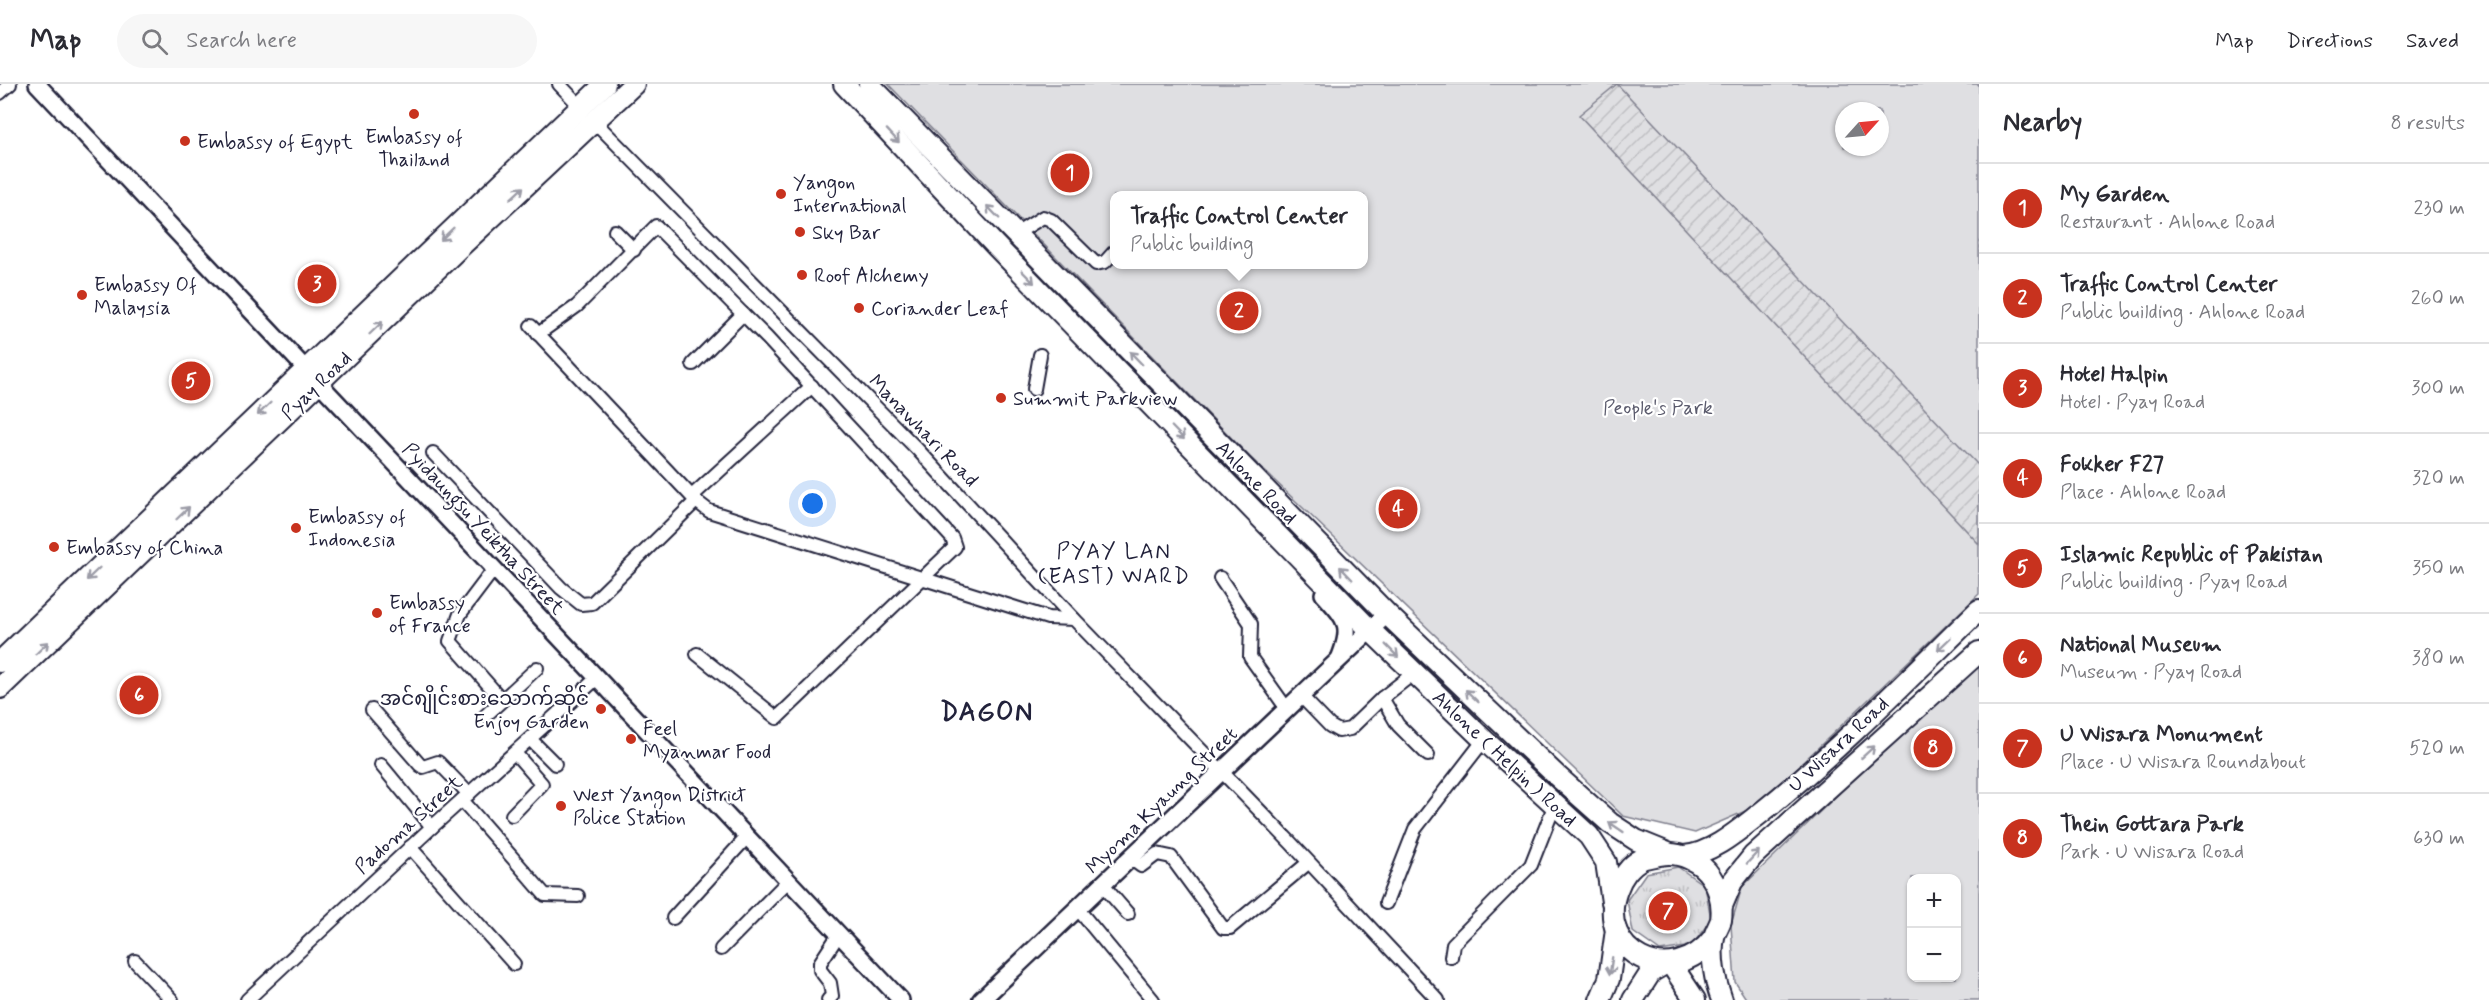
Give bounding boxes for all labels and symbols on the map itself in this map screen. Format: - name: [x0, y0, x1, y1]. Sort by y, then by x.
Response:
- north arrow: [1835, 102, 1889, 156]
- marker: Embassy of Thailand: [407, 107, 421, 121]
- place label: Embassy of Thailand: [365, 124, 463, 174]
- place label: Embassy of Egypt: [197, 129, 353, 156]
- one-way arrow: [886, 129, 900, 144]
- marker: Embassy of Egypt: [178, 134, 192, 148]
- pin: 1: [1050, 150, 1090, 196]
- place label: Yangon International: [793, 170, 906, 220]
- one-way arrow: [510, 186, 525, 200]
- marker: Yangon International: [774, 187, 788, 201]
- one-way arrow: [985, 204, 1000, 219]
- place label: Sky Bar: [812, 220, 881, 247]
- marker: Sky Bar: [793, 225, 807, 239]
- one-way arrow: [440, 227, 455, 241]
- pin: 3: [298, 262, 336, 306]
- place label: Roof Alchemy: [814, 263, 929, 290]
- marker: Roof Alchemy: [795, 268, 809, 282]
- one-way arrow: [1020, 270, 1035, 285]
- place label: Embassy Of Malaysia: [94, 272, 197, 322]
- marker: Embassy Of Malaysia: [75, 288, 89, 302]
- pin: 2: [1220, 288, 1258, 334]
- place label: Coriander Leaf: [871, 296, 1009, 323]
- marker: Coriander Leaf: [852, 301, 866, 315]
- one-way arrow: [369, 320, 384, 335]
- street label: Pyay Road: [276, 345, 358, 427]
- one-way arrow: [1129, 350, 1143, 365]
- pin: 5: [172, 358, 210, 404]
- street label: Manawhari Road: [862, 369, 984, 493]
- place label: Summit Parkview: [1013, 386, 1178, 413]
- marker: Summit Parkview: [994, 391, 1008, 405]
- park label: People's Park: [1603, 395, 1713, 422]
- one-way arrow: [257, 402, 272, 417]
- one-way arrow: [1170, 425, 1185, 440]
- street label: Ahlone Road: [1209, 435, 1303, 531]
- street label: Pyidaungsu Yeiktha Street: [394, 437, 570, 623]
- pin: 4: [1378, 486, 1418, 532]
- your location: [798, 489, 827, 518]
- place label: Embassy of Indonesia: [308, 504, 406, 554]
- one-way arrow: [176, 506, 191, 520]
- marker: Embassy of Indonesia: [289, 521, 303, 535]
- place label: Embassy of China: [66, 535, 223, 562]
- district label: PYAY LAN (EAST) WARD: [1038, 538, 1190, 591]
- marker: Embassy of China: [47, 540, 61, 554]
- one-way arrow: [1338, 565, 1353, 580]
- one-way arrow: [86, 566, 101, 581]
- place label: Embassy of France: [389, 590, 471, 640]
- marker: Embassy of France: [370, 606, 384, 620]
- one-way arrow: [1937, 636, 1952, 650]
- one-way arrow: [35, 640, 50, 655]
- one-way arrow: [1385, 644, 1400, 659]
- pin: 6: [120, 672, 158, 718]
- place label: အင်၈ျိုင်းစားသောက်ဆိုင် Enjoy Garden: [380, 684, 589, 736]
- street label: Ahlone ( Helpin ) Road: [1426, 685, 1582, 833]
- one-way arrow: [1465, 689, 1480, 703]
- street label: U Wisara Road: [1783, 691, 1895, 799]
- district label: DAGON: [940, 696, 1034, 730]
- marker: အင်၈ျိုင်းစားသောက်ဆိုင် Enjoy Garden: [594, 702, 608, 716]
- place label: Feel Myanmar Food: [643, 716, 771, 766]
- street label: Myoma Kyaung Street: [1080, 721, 1244, 881]
- pin: 8: [1914, 726, 1952, 770]
- marker: Feel Myanmar Food: [624, 732, 638, 746]
- one-way arrow: [1860, 745, 1875, 759]
- street label: Padoma Street: [349, 769, 469, 881]
- place label: West Yangon District Police Station: [573, 782, 746, 832]
- marker: West Yangon District Police Station: [554, 799, 568, 813]
- one-way arrow: [1608, 821, 1625, 833]
- one-way arrow: [1746, 850, 1760, 865]
- pin: 7: [1648, 888, 1688, 934]
- one-way arrow: [1605, 955, 1616, 975]

